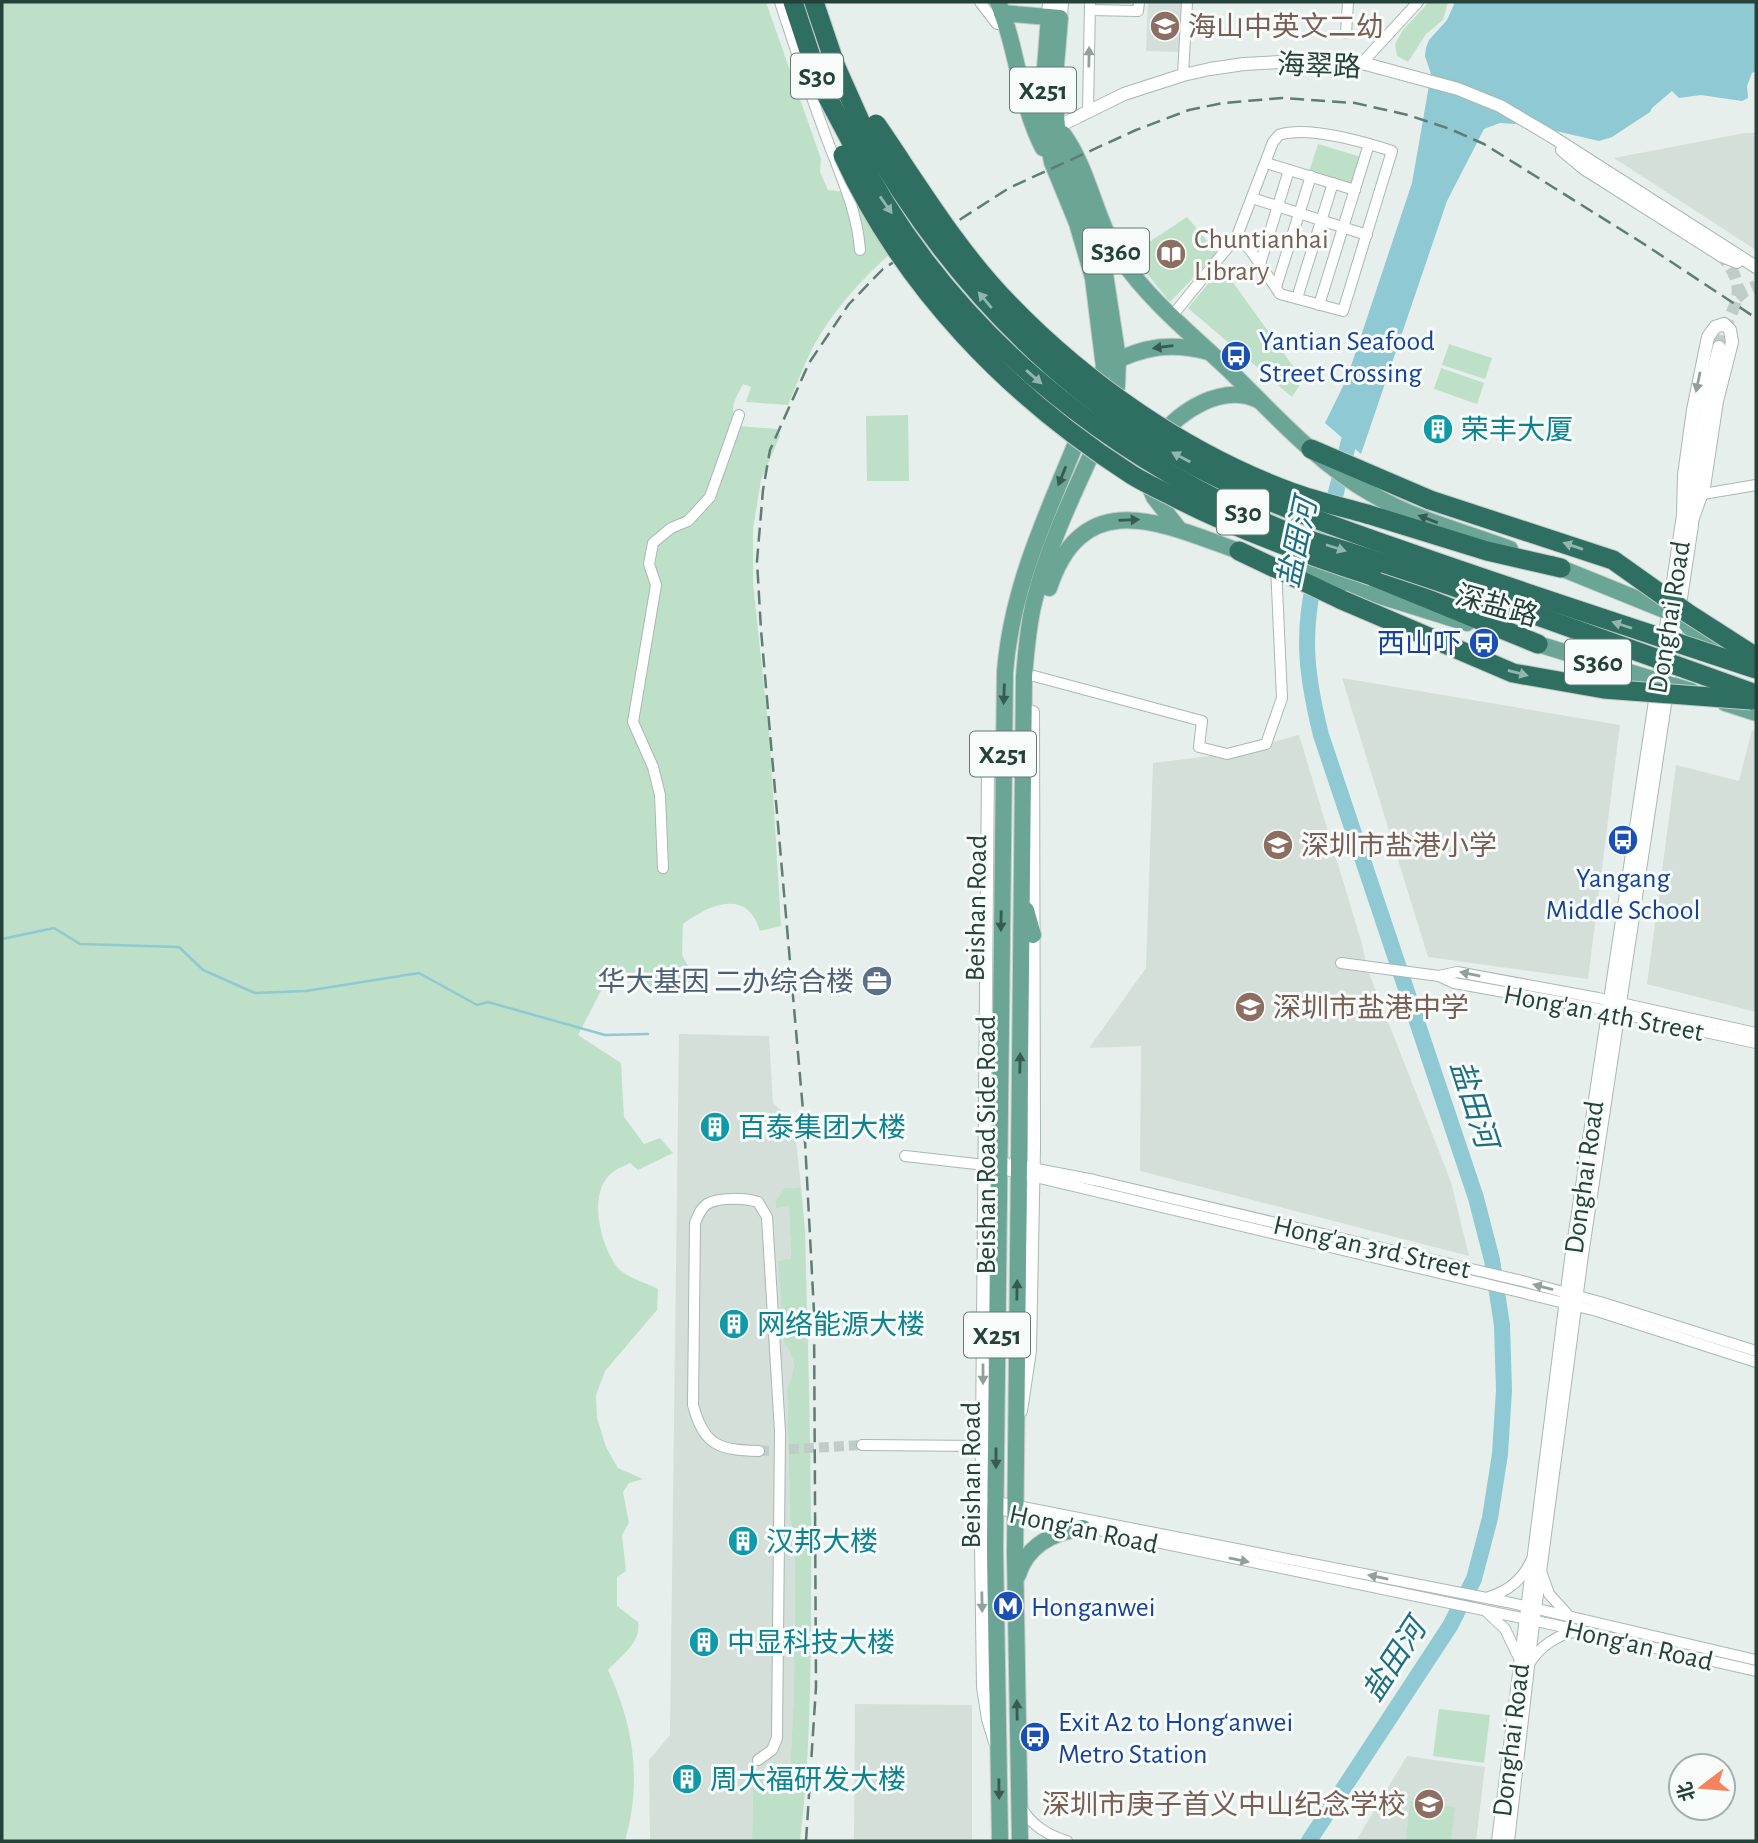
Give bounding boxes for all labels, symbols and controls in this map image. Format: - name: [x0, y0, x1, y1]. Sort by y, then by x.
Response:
- school or university icon: 海山中英文二幼: [1148, 9, 1182, 43]
- place label: 海山中英文二幼: [1188, 12, 1384, 42]
- one-way arrow: [1083, 45, 1095, 67]
- street label: 海翠路: [1276, 50, 1361, 82]
- road number: S30: [791, 54, 843, 99]
- road number: X251: [1010, 68, 1076, 113]
- one-way arrow: [879, 196, 893, 214]
- place label: Chuntianhai Library: [1194, 226, 1329, 286]
- road number: S360: [1083, 228, 1149, 274]
- library icon: Chuntianhai Library: [1154, 237, 1188, 271]
- one-way arrow: [978, 292, 993, 309]
- place label: Yantian Seafood Street Crossing: [1259, 328, 1435, 388]
- bus stop icon: Yantian Seafood Street Crossing: [1219, 339, 1253, 373]
- one-way arrow: [1152, 341, 1174, 352]
- one-way arrow: [1025, 368, 1042, 384]
- one-way arrow: [1692, 371, 1703, 393]
- building icon: 荣丰大厦: [1421, 412, 1455, 446]
- place label: 荣丰大厦: [1461, 415, 1573, 445]
- one-way arrow: [1171, 451, 1191, 463]
- one-way arrow: [1056, 466, 1068, 486]
- road number: S30: [1217, 490, 1269, 534]
- water label: 盐田河: [1272, 491, 1323, 590]
- one-way arrow: [1417, 513, 1438, 524]
- one-way arrow: [1118, 515, 1140, 526]
- street label: Donghai Road: [1644, 539, 1696, 696]
- one-way arrow: [1562, 540, 1583, 551]
- one-way arrow: [1326, 543, 1347, 554]
- street label: 深盐路: [1452, 580, 1541, 632]
- one-way arrow: [1611, 619, 1632, 630]
- bus stop icon: 西山吓: [1467, 626, 1501, 660]
- place label: 西山吓: [1377, 629, 1461, 659]
- road number: S360: [1565, 640, 1631, 684]
- one-way arrow: [1507, 668, 1529, 679]
- one-way arrow: [998, 683, 1009, 705]
- road number: X251: [970, 732, 1036, 776]
- bus stop icon: Yangang Middle School: [1606, 823, 1640, 857]
- school or university icon: 深圳市盐港小学: [1261, 828, 1295, 862]
- place label: 深圳市盐港小学: [1301, 831, 1497, 861]
- street label: Beishan Road: [962, 834, 992, 982]
- place label: Yangang Middle School: [1546, 865, 1700, 925]
- one-way arrow: [995, 911, 1007, 933]
- office icon: 华大基因 二办综合楼: [860, 964, 894, 998]
- place label: 华大基因 二办综合楼: [597, 967, 854, 997]
- one-way arrow: [1459, 968, 1481, 979]
- street label: Hong'an 4th Street: [1501, 981, 1706, 1047]
- school or university icon: 深圳市盐港中学: [1233, 990, 1267, 1024]
- place label: 深圳市盐港中学: [1273, 993, 1469, 1023]
- street label: Beishan Road Side Road: [973, 1015, 1001, 1275]
- one-way arrow: [1014, 1051, 1025, 1073]
- water label: 盐田河: [1445, 1056, 1505, 1156]
- street label: Donghai Road: [1560, 1099, 1610, 1256]
- building icon: 百泰集团大楼: [698, 1110, 732, 1144]
- place label: 百泰集团大楼: [738, 1113, 906, 1143]
- street label: Hong'an 3rd Street: [1270, 1212, 1473, 1284]
- one-way arrow: [1011, 1279, 1023, 1301]
- one-way arrow: [1532, 1281, 1553, 1291]
- building icon: 网络能源大楼: [717, 1307, 751, 1341]
- place label: 网络能源大楼: [757, 1310, 925, 1340]
- road number: X251: [964, 1312, 1030, 1358]
- one-way arrow: [977, 1363, 989, 1385]
- street label: Beishan Road: [958, 1402, 986, 1548]
- one-way arrow: [990, 1447, 1002, 1469]
- street label: Hong'an Road: [1007, 1501, 1161, 1559]
- building icon: 汉邦大楼: [726, 1524, 760, 1558]
- place label: 汉邦大楼: [766, 1527, 878, 1557]
- one-way arrow: [1228, 1554, 1250, 1565]
- one-way arrow: [1367, 1571, 1389, 1582]
- metro station icon: Honganwei: [991, 1589, 1025, 1623]
- one-way arrow: [976, 1591, 988, 1613]
- place label: Honganwei: [1031, 1594, 1156, 1622]
- water label: 盐田河: [1356, 1609, 1435, 1706]
- street label: Hong'an Road: [1562, 1615, 1715, 1677]
- building icon: 中显科技大楼: [687, 1625, 721, 1659]
- place label: 中显科技大楼: [727, 1628, 895, 1658]
- street label: Donghai Road: [1489, 1662, 1535, 1818]
- one-way arrow: [1012, 1698, 1023, 1720]
- place label: Exit A2 to Hong‘anwei Metro Station: [1058, 1709, 1293, 1769]
- bus stop icon: Exit A2 to Hong‘anwei Metro Station: [1018, 1720, 1052, 1754]
- north arrow: [1667, 1752, 1737, 1822]
- building icon: 周大福研发大楼: [670, 1762, 704, 1796]
- place label: 周大福研发大楼: [710, 1765, 906, 1795]
- one-way arrow: [993, 1779, 1005, 1801]
- text: 北: [1674, 1780, 1699, 1803]
- school or university icon: 深圳市庚子首义中山纪念学校: [1412, 1787, 1446, 1821]
- place label: 深圳市庚子首义中山纪念学校: [1042, 1789, 1406, 1820]

